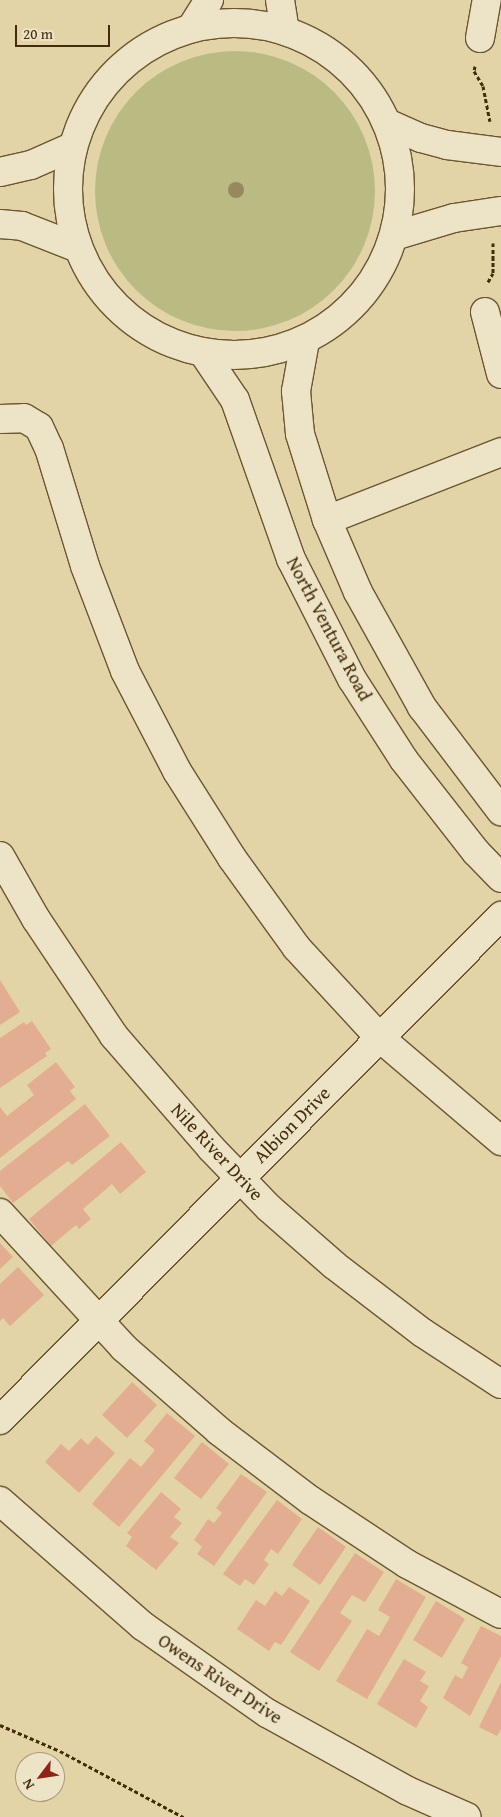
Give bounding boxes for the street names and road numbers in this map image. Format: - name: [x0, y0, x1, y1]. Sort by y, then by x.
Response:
- street label: North Ventura Road: [281, 553, 377, 705]
- street label: Albion Drive: [249, 1082, 335, 1168]
- street label: Nile River Drive: [166, 1099, 268, 1205]
- street label: Owens River Drive: [154, 1629, 286, 1729]

